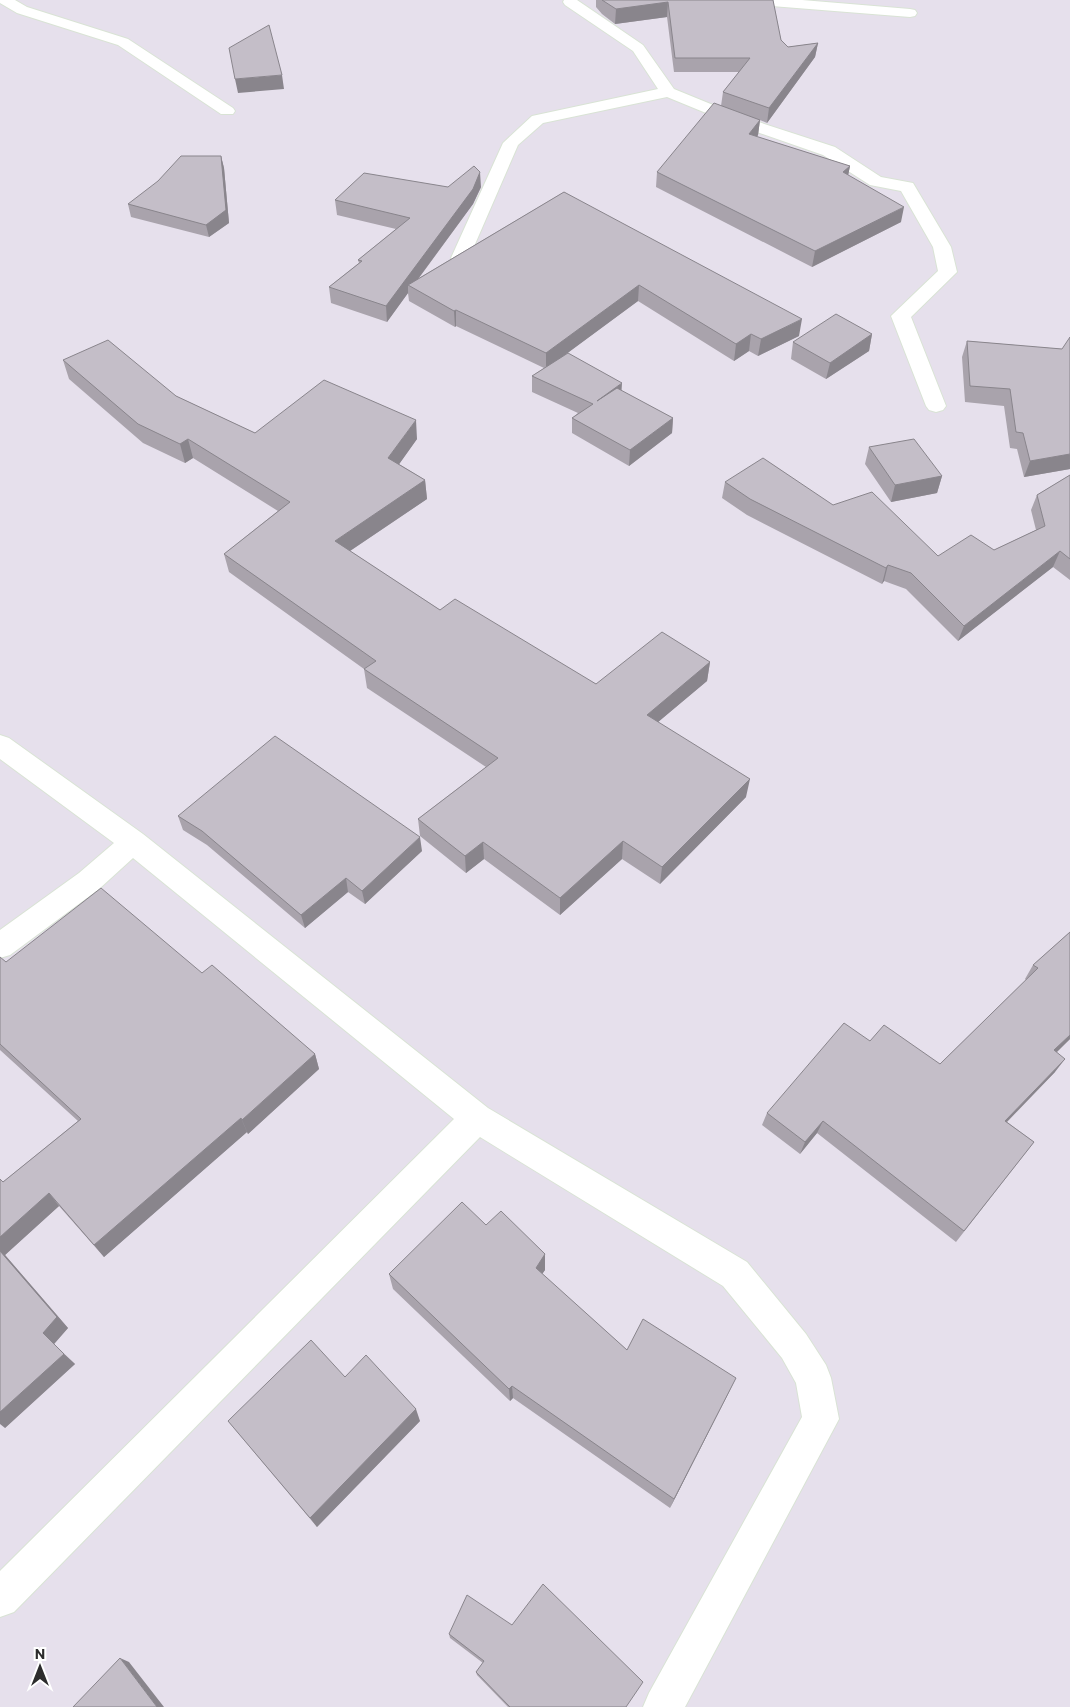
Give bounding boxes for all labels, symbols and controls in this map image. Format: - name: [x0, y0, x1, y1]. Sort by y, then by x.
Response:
- north arrow: [15, 1642, 65, 1692]
- text: N: [35, 1645, 45, 1662]

